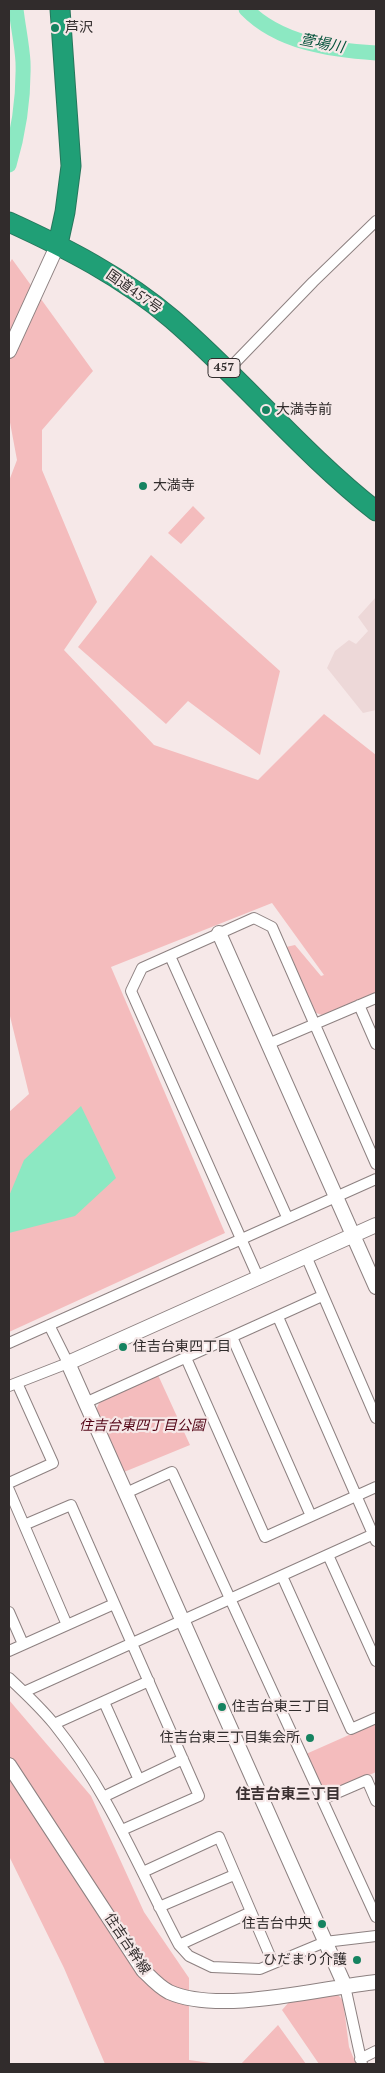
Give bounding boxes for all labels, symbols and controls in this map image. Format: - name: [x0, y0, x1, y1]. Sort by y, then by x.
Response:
- place label: 芦沢: [65, 20, 93, 36]
- marker: 芦沢: [49, 22, 61, 34]
- water label: 萱場川: [298, 31, 346, 57]
- street label: 国道457号: [103, 267, 165, 317]
- road number: 457: [208, 358, 240, 378]
- place label: 大満寺前: [276, 402, 332, 418]
- marker: 大満寺前: [260, 404, 272, 416]
- place label: 大満寺: [153, 478, 195, 494]
- marker: 大満寺: [137, 480, 149, 492]
- place label: 住吉台東四丁目: [133, 1339, 231, 1355]
- marker: 住吉台東四丁目: [117, 1341, 129, 1353]
- park label: 住吉台東四丁目公園: [79, 1418, 205, 1434]
- place label: 住吉台東三丁目: [232, 1699, 330, 1715]
- marker: 住吉台東三丁目: [216, 1701, 228, 1713]
- place label: 住吉台東三丁目集会所: [160, 1730, 300, 1746]
- marker: 住吉台東三丁目集会所: [304, 1732, 316, 1744]
- district label: 住吉台東三丁目: [236, 1786, 340, 1804]
- street label: 住吉台幹線: [100, 1910, 154, 1978]
- place label: 住吉台中央: [242, 1916, 312, 1932]
- marker: 住吉台中央: [316, 1918, 328, 1930]
- place label: ひだまり介護: [263, 1952, 347, 1968]
- marker: ひだまり介護: [351, 1954, 363, 1966]

